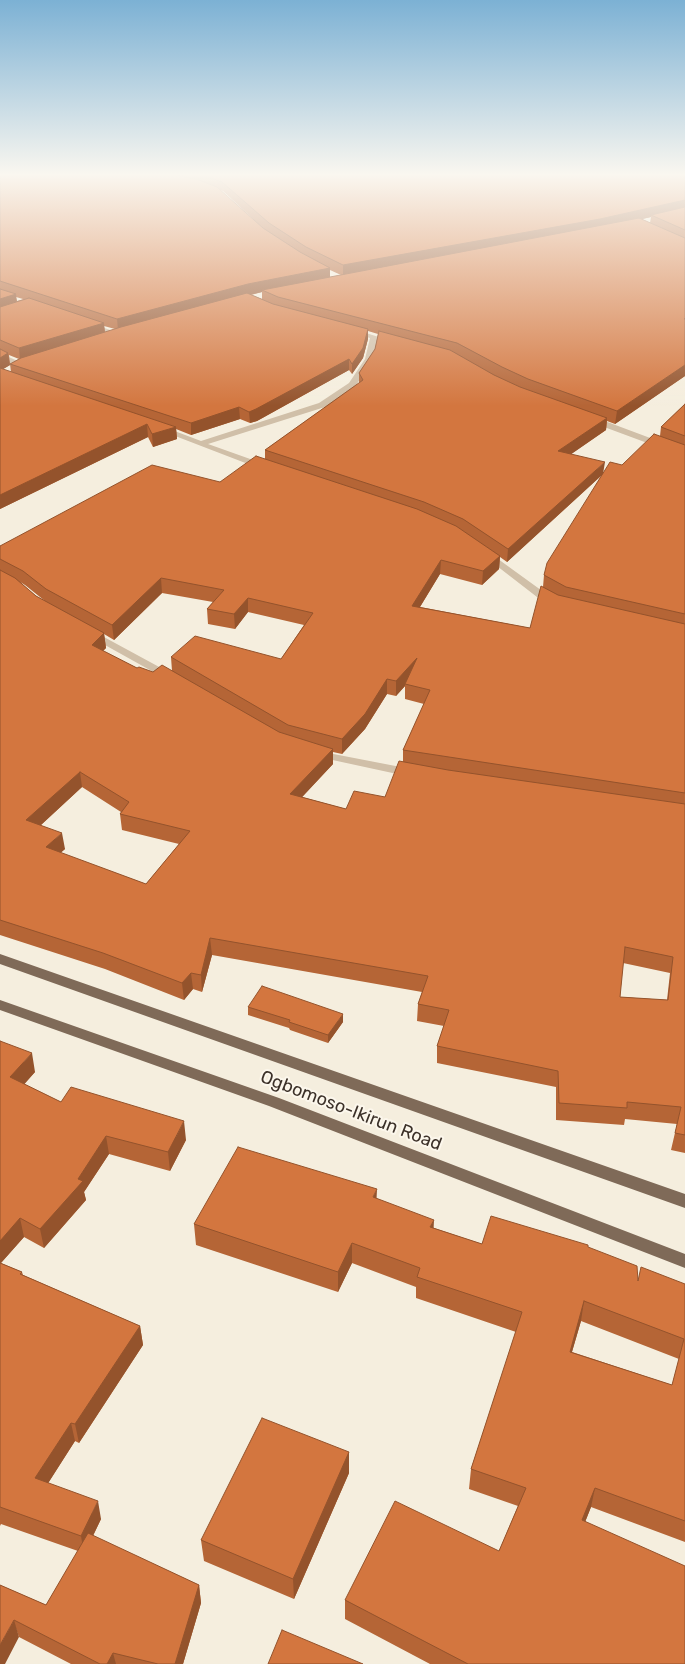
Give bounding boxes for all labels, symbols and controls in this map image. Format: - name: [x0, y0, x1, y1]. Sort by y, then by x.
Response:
- street label: Ogbomoso-Ikirun Road: [257, 1066, 445, 1156]

